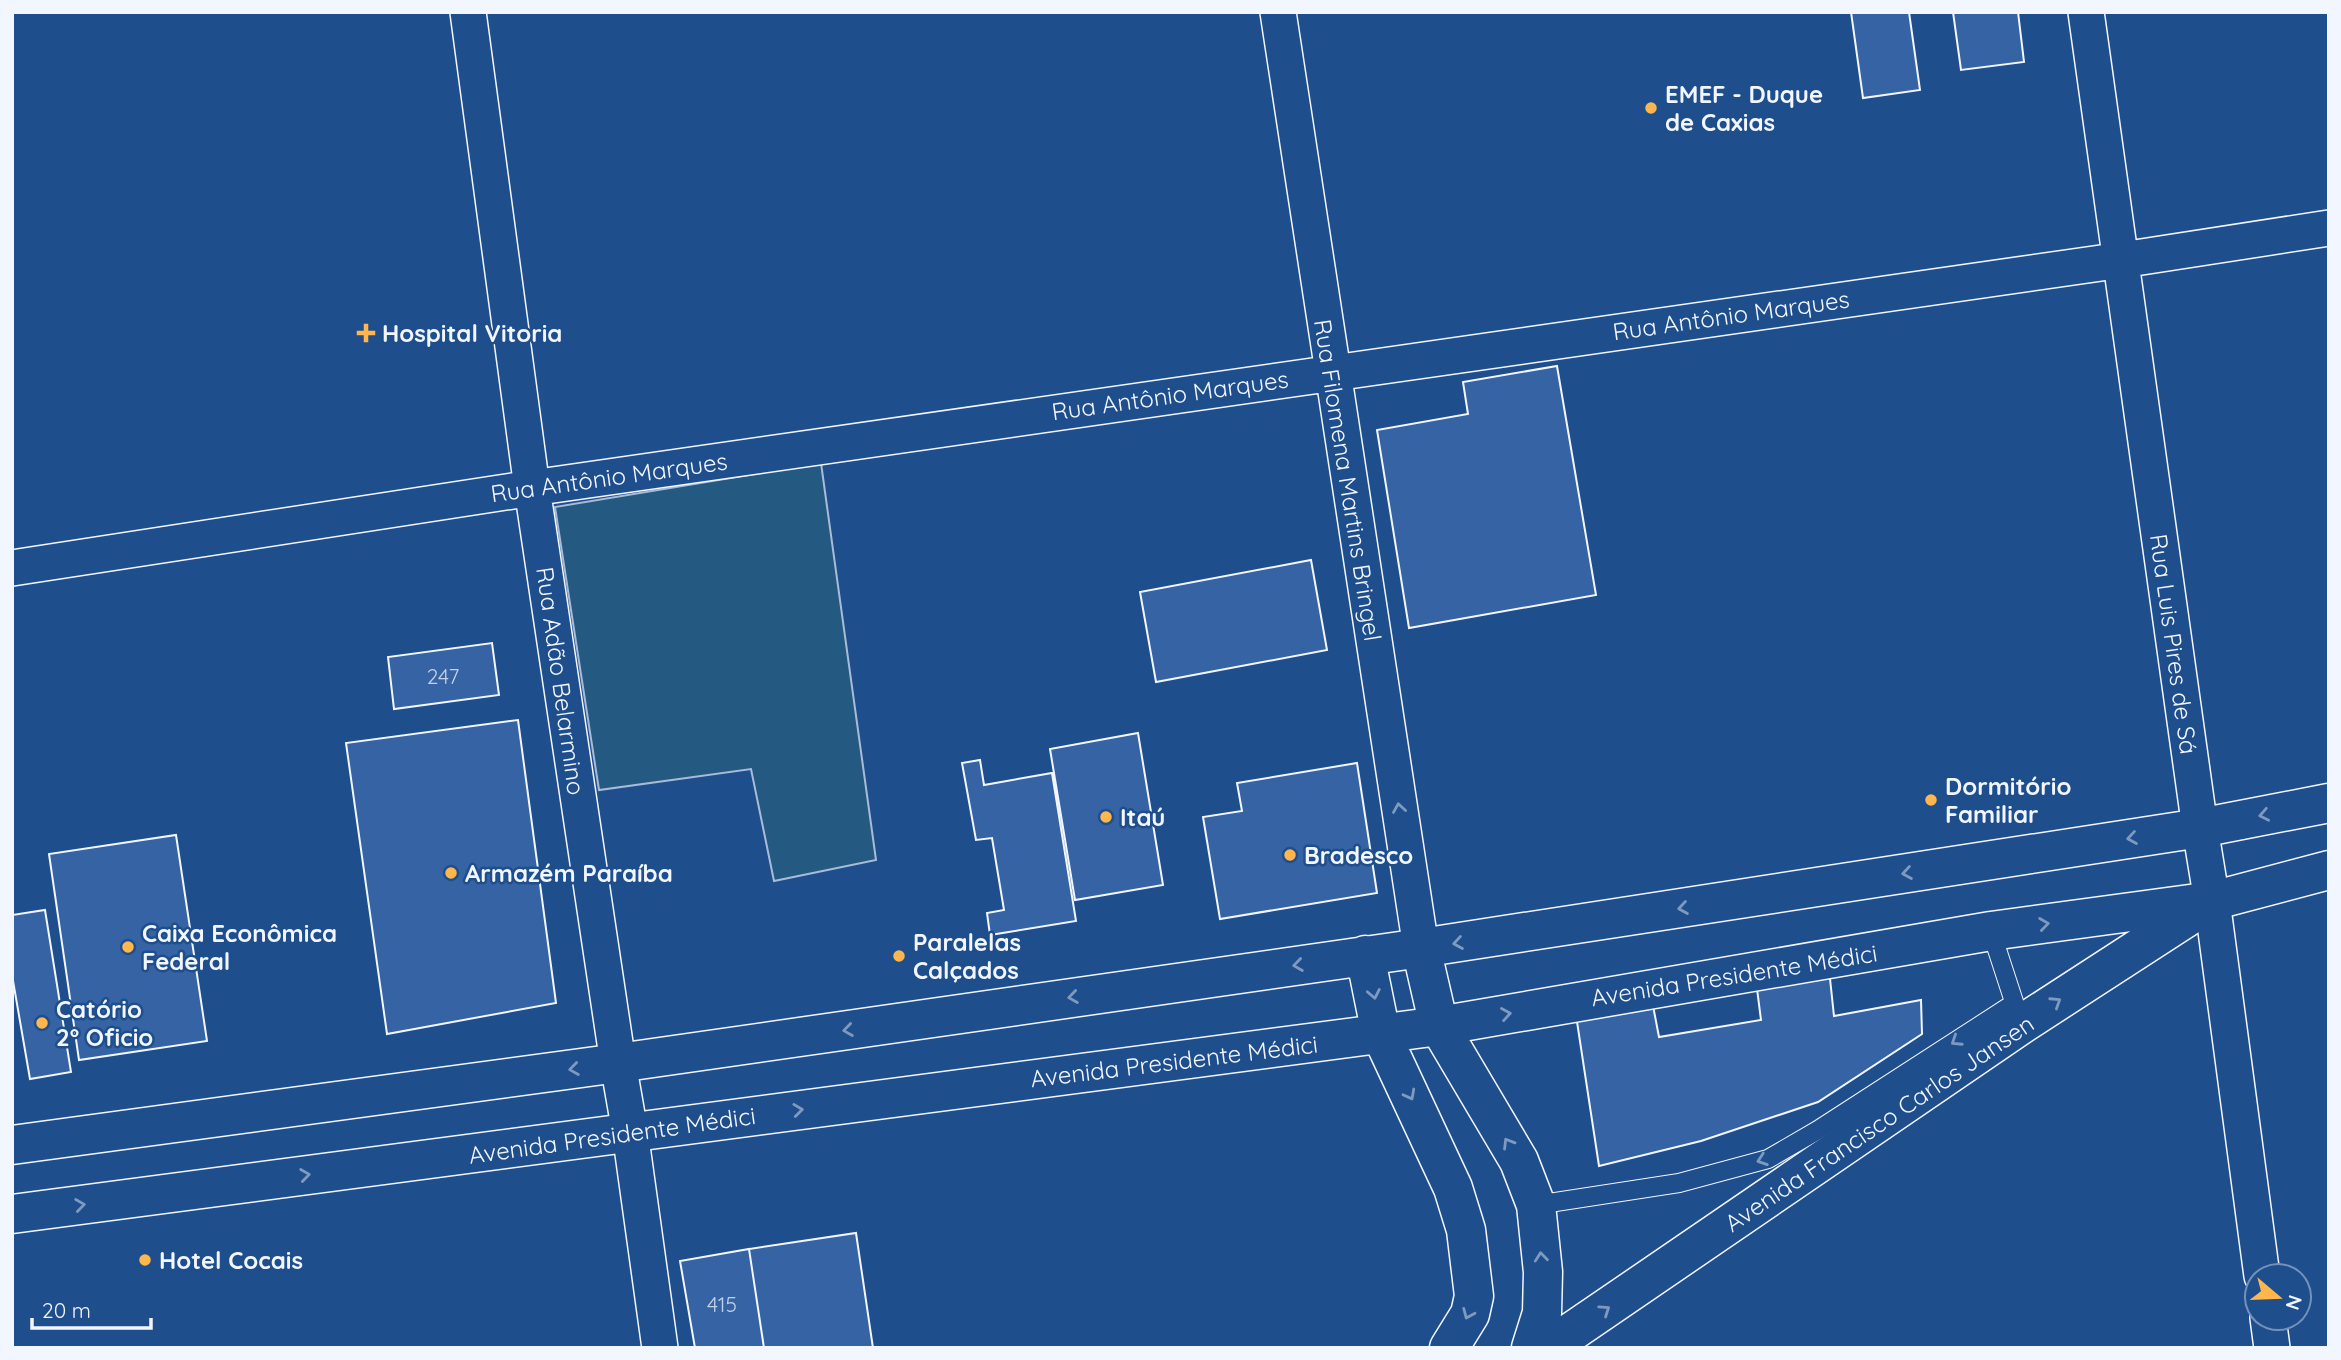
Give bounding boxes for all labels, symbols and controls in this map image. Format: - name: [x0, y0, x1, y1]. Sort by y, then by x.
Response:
- place label: EMEF - Duque de Caxias: [1665, 79, 1823, 137]
- marker: EMEF - Duque de Caxias: [1643, 100, 1659, 116]
- street label: Rua Antônio Marques: [1611, 284, 1851, 346]
- street label: Rua Filomena Martins Bringel: [1308, 317, 1388, 643]
- place label: Hospital Vitoria: [382, 318, 562, 348]
- marker: Hospital Vitoria: [356, 323, 376, 343]
- street label: Rua Antônio Marques: [1050, 364, 1290, 426]
- street label: Rua Antônio Marques: [489, 446, 729, 508]
- street label: Rua Luis Pires de Sá: [2144, 532, 2204, 756]
- street label: Rua Adão Belarmino: [530, 565, 592, 797]
- house number: 247: [427, 663, 459, 689]
- place label: Dormitório Familiar: [1945, 771, 2071, 829]
- marker: Dormitório Familiar: [1923, 792, 1939, 808]
- place label: Itaú: [1120, 802, 1165, 832]
- one-way arrow: [1392, 802, 1407, 814]
- one-way arrow: [2258, 807, 2270, 822]
- marker: Itaú: [1098, 809, 1114, 825]
- one-way arrow: [2126, 830, 2138, 845]
- place label: Bradesco: [1304, 840, 1413, 870]
- marker: Bradesco: [1282, 847, 1298, 863]
- place label: Armazém Paraíba: [465, 858, 673, 888]
- marker: Armazém Paraíba: [443, 865, 459, 881]
- one-way arrow: [1902, 865, 1913, 880]
- one-way arrow: [1677, 900, 1688, 915]
- one-way arrow: [2039, 916, 2050, 931]
- place label: Caixa Econômica Federal: [142, 918, 337, 976]
- place label: Paralelas Calçados: [913, 927, 1021, 985]
- one-way arrow: [1452, 935, 1464, 950]
- street label: Avenida Presidente Médici: [1589, 938, 1879, 1012]
- marker: Caixa Econômica Federal: [120, 939, 136, 955]
- marker: Paralelas Calçados: [891, 948, 907, 964]
- one-way arrow: [1292, 957, 1304, 972]
- one-way arrow: [1366, 988, 1381, 1000]
- one-way arrow: [1067, 990, 1079, 1005]
- place label: Catório 2° Oficio: [56, 994, 153, 1052]
- one-way arrow: [2048, 998, 2061, 1011]
- one-way arrow: [1500, 1007, 1512, 1022]
- street label: Avenida Francisco Carlos Jansen: [1719, 1008, 2039, 1238]
- marker: Catório 2° Oficio: [34, 1015, 50, 1031]
- one-way arrow: [842, 1022, 853, 1037]
- street label: Avenida Presidente Médici: [1029, 1028, 1319, 1094]
- one-way arrow: [1951, 1033, 1964, 1045]
- one-way arrow: [568, 1062, 580, 1077]
- one-way arrow: [1402, 1088, 1416, 1101]
- street label: Avenida Presidente Médici: [467, 1100, 757, 1170]
- one-way arrow: [792, 1103, 804, 1118]
- one-way arrow: [1503, 1137, 1516, 1150]
- one-way arrow: [1757, 1152, 1769, 1166]
- one-way arrow: [300, 1168, 311, 1183]
- one-way arrow: [74, 1198, 86, 1213]
- place label: Hotel Cocais: [159, 1245, 303, 1275]
- one-way arrow: [1534, 1251, 1549, 1262]
- marker: Hotel Cocais: [137, 1252, 153, 1268]
- north arrow: [2243, 1262, 2313, 1332]
- scale bar: [32, 1286, 150, 1330]
- house number: 415: [707, 1291, 737, 1317]
- text: N: [2280, 1292, 2308, 1313]
- text: 20 m: [42, 1297, 91, 1323]
- one-way arrow: [1597, 1306, 1610, 1318]
- one-way arrow: [1462, 1307, 1476, 1320]

